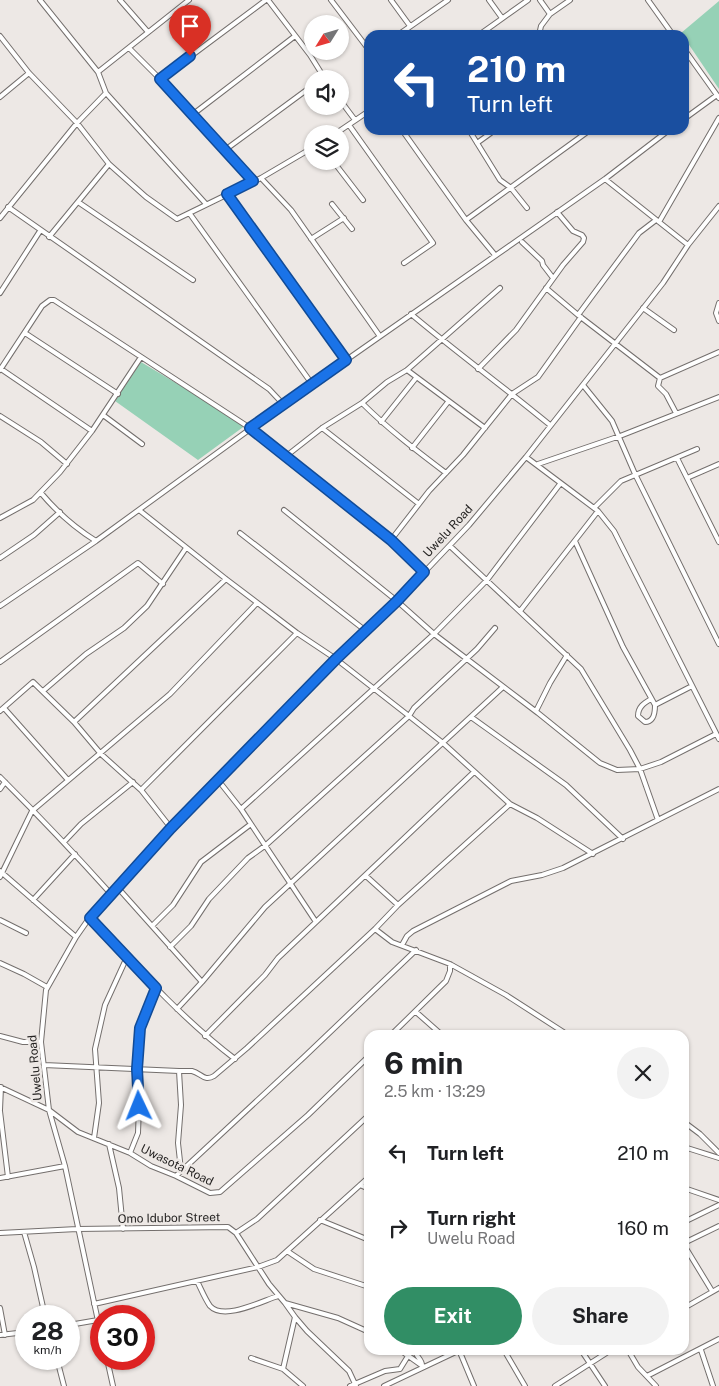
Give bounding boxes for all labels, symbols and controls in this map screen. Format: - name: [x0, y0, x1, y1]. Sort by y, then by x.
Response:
- pin: [169, 5, 211, 56]
- icon: arrive: [176, 12, 204, 40]
- north arrow: [304, 15, 349, 60]
- map controls: [304, 15, 349, 170]
- text: 210 m: [467, 49, 566, 90]
- icon: left: [384, 50, 449, 115]
- button: sound: [304, 70, 349, 115]
- text: Turn left: [467, 91, 553, 117]
- button: layers: [304, 125, 349, 170]
- street label: Uwelu Road: [420, 502, 476, 560]
- street label: Uwelu Road: [25, 1034, 45, 1102]
- text: 6 min: [384, 1045, 463, 1081]
- button: close: [617, 1047, 669, 1099]
- position arrow: [112, 1079, 164, 1131]
- text: 2.5 km · 13:29: [384, 1082, 486, 1101]
- icon: left: [384, 1139, 412, 1167]
- street label: Uwasota Road: [138, 1141, 216, 1189]
- text: Turn left: [427, 1142, 504, 1164]
- text: 210 m: [617, 1142, 669, 1164]
- text: Turn right: [427, 1207, 516, 1229]
- street label: Omo Idubor Street: [117, 1210, 221, 1226]
- icon: right: [384, 1214, 412, 1242]
- text: 160 m: [617, 1217, 669, 1239]
- text: Uwelu Road: [427, 1229, 515, 1248]
- button: Exit: [384, 1287, 522, 1345]
- button: Share: [532, 1287, 669, 1345]
- speed limit sign: 30: [90, 1305, 155, 1370]
- text: 28: [31, 1316, 64, 1346]
- text: km/h: [33, 1343, 62, 1357]

